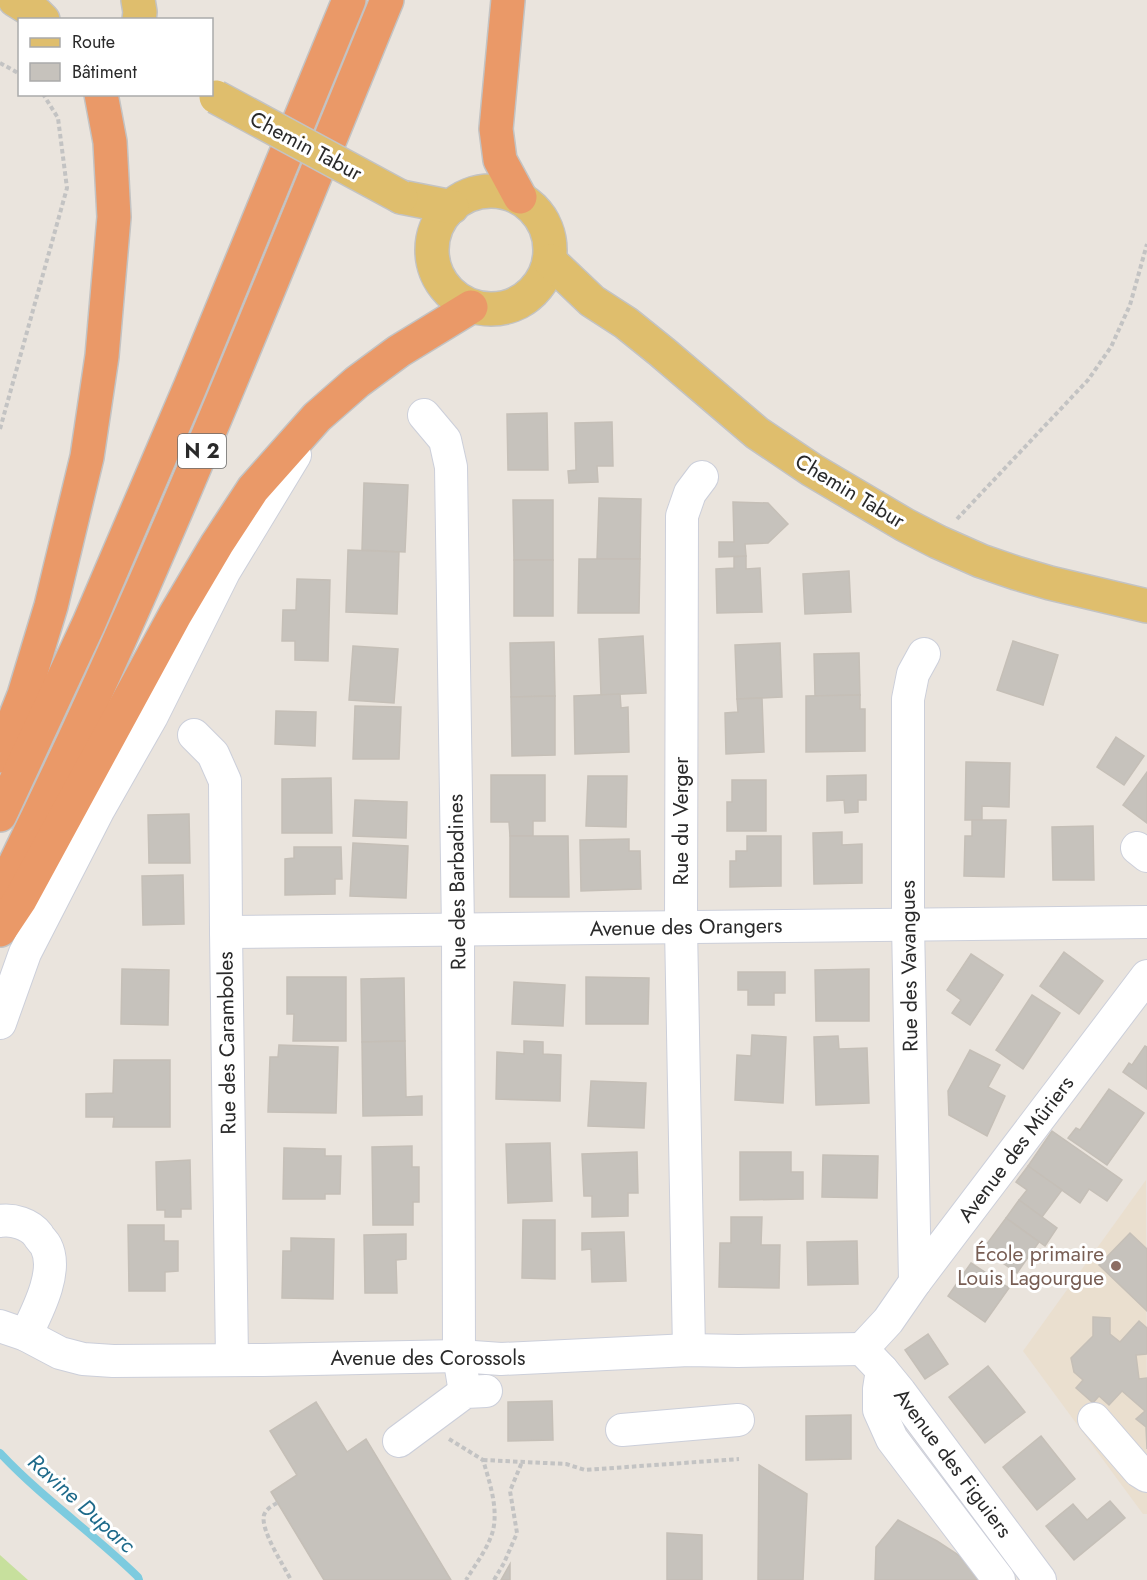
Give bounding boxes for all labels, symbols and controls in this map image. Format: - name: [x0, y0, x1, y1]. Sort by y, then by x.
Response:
- legend: [18, 18, 213, 96]
- text: Route: [72, 29, 115, 55]
- text: Bâtiment: [72, 59, 138, 85]
- street label: Chemin Tabur: [244, 104, 368, 189]
- road number: N 2: [178, 434, 226, 468]
- street label: Chemin Tabur: [789, 446, 911, 536]
- street label: Rue du Verger: [666, 756, 696, 886]
- street label: Rue des Barbadines: [440, 794, 474, 970]
- street label: Rue des Vavangues: [893, 880, 925, 1052]
- street label: Avenue des Orangers: [589, 910, 783, 944]
- street label: Rue des Caramboles: [210, 951, 244, 1135]
- street label: Avenue des Mûriers: [951, 1070, 1081, 1228]
- place label: École primaire Louis Lagourgue: [957, 1239, 1104, 1293]
- marker: École primaire Louis Lagourgue: [1109, 1259, 1123, 1273]
- street label: Avenue des Corossols: [330, 1343, 526, 1373]
- street label: Avenue des Figuiers: [887, 1382, 1019, 1544]
- water label: Ravine Duparc: [21, 1446, 143, 1561]

